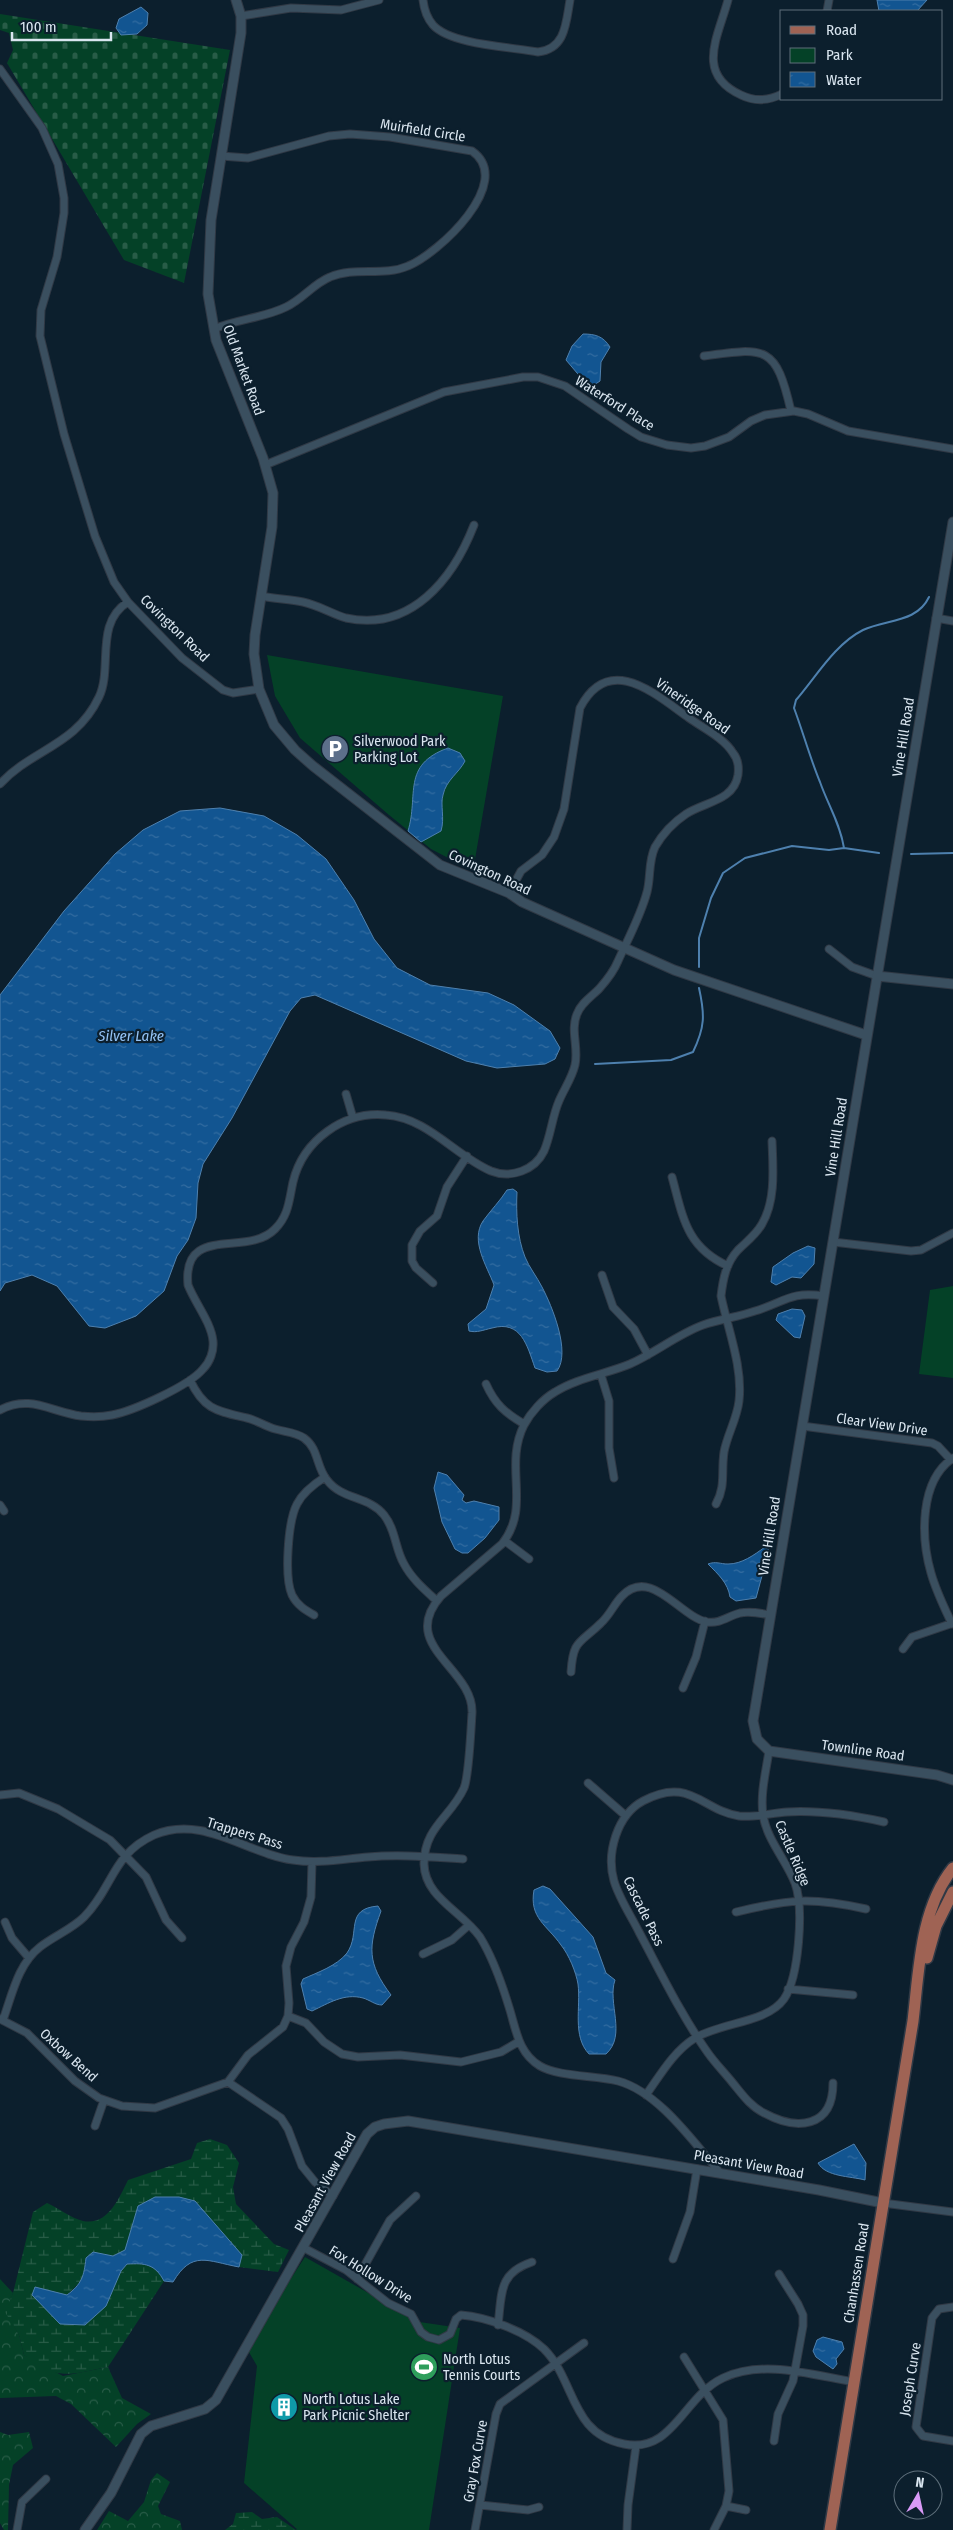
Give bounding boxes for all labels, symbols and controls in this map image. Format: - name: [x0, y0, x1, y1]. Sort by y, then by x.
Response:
- scale bar: [12, 10, 111, 42]
- legend: [780, 10, 943, 100]
- text: 100 m: [20, 18, 57, 36]
- text: Road: [826, 21, 857, 39]
- text: Park: [826, 46, 853, 64]
- text: Water: [826, 71, 862, 89]
- street label: Muirfield Circle: [379, 115, 467, 146]
- street label: Old Market Road: [219, 323, 268, 418]
- street label: Waterford Place: [572, 372, 658, 435]
- street label: Covington Road: [137, 591, 213, 665]
- street label: Vineridge Road: [652, 675, 733, 738]
- street label: Vine Hill Road: [889, 696, 918, 778]
- place label: Silverwood Park Parking Lot: [354, 733, 446, 766]
- parking icon: Silverwood Park Parking Lot: [320, 734, 350, 764]
- street label: Covington Road: [446, 846, 534, 899]
- water label: Silver Lake: [97, 1027, 164, 1045]
- street label: Vine Hill Road: [822, 1096, 851, 1178]
- street label: Clear View Drive: [835, 1410, 929, 1439]
- street label: Vine Hill Road: [755, 1495, 784, 1577]
- street label: Townline Road: [820, 1736, 905, 1765]
- street label: Trappers Pass: [205, 1814, 285, 1853]
- street label: Castle Ridge: [771, 1818, 814, 1889]
- street label: Cascade Pass: [619, 1874, 668, 1949]
- street label: Oxbow Bend: [36, 2025, 101, 2086]
- street label: Pleasant View Road: [291, 2129, 360, 2235]
- street label: Pleasant View Road: [693, 2146, 805, 2183]
- street label: Chanhassen Road: [840, 2222, 873, 2324]
- street label: Fox Hollow Drive: [326, 2242, 416, 2307]
- street label: Joseph Curve: [896, 2341, 925, 2417]
- place label: North Lotus Tennis Courts: [443, 2351, 520, 2384]
- sports icon: North Lotus Tennis Courts: [409, 2352, 439, 2382]
- place label: North Lotus Lake Park Picnic Shelter: [303, 2391, 409, 2424]
- building icon: North Lotus Lake Park Picnic Shelter: [269, 2392, 299, 2422]
- street label: Gray Fox Curve: [460, 2419, 491, 2504]
- north arrow: [893, 2470, 943, 2520]
- text: N: [914, 2474, 925, 2492]

